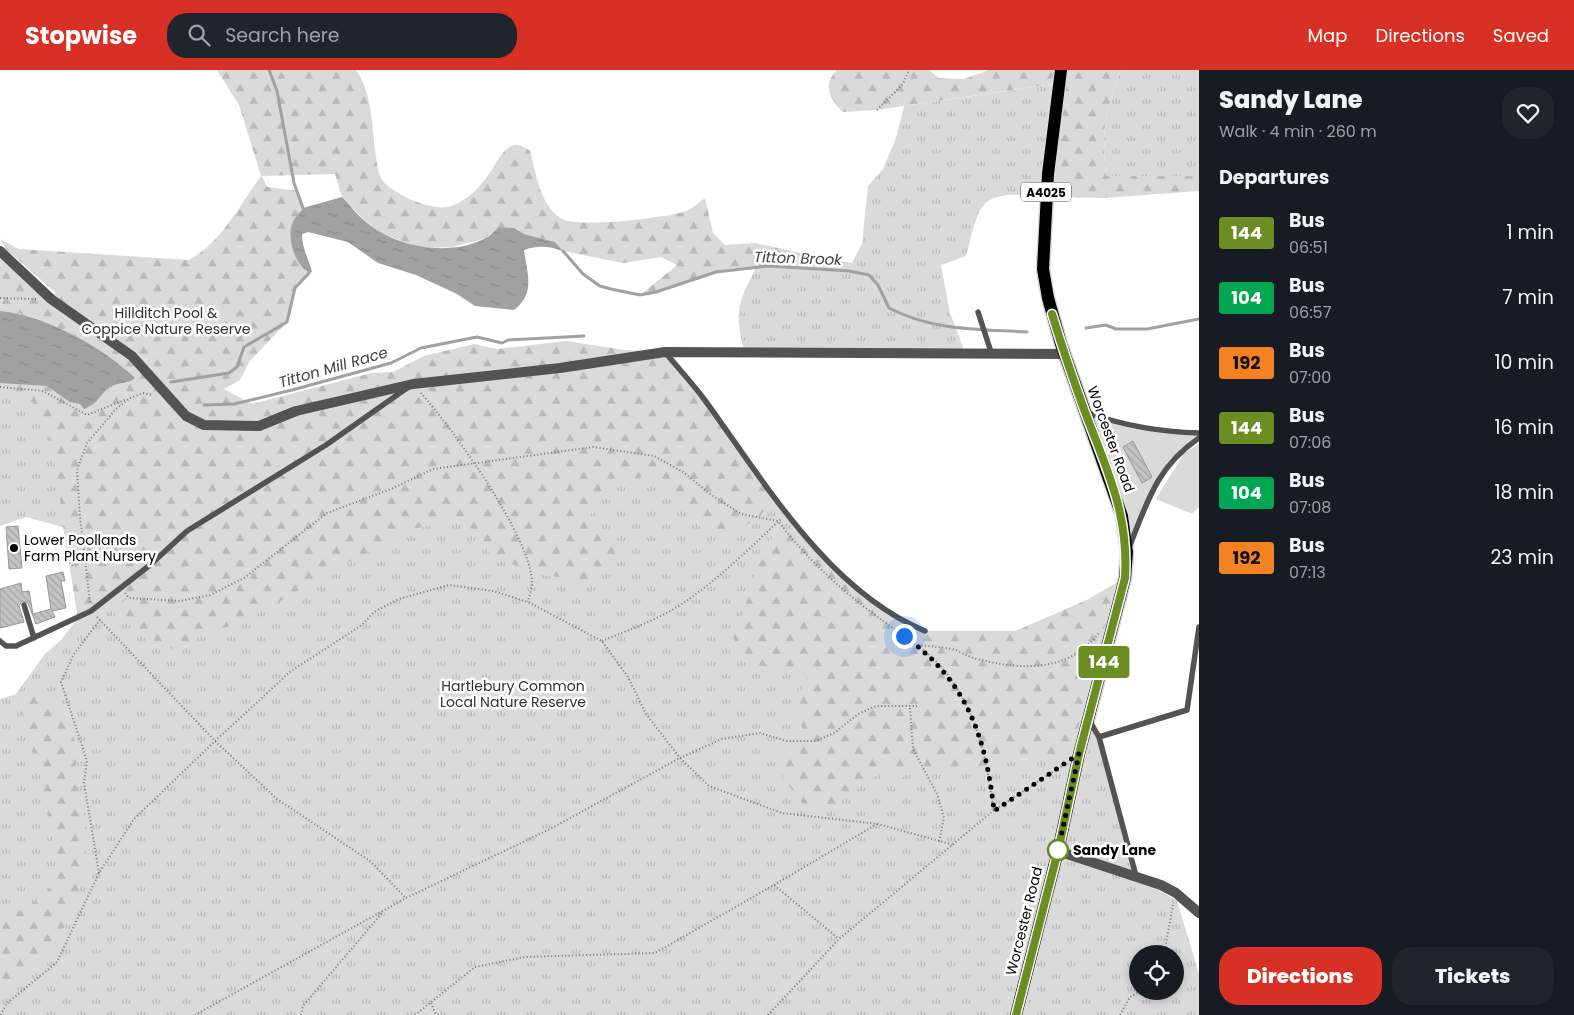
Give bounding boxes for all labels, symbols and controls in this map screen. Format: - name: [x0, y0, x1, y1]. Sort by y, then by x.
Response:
- search box: [167, 13, 517, 58]
- text: Stopwise: [25, 19, 137, 52]
- icon: search: [185, 21, 213, 49]
- text: Search here: [225, 22, 340, 49]
- text: Map: [1308, 23, 1347, 48]
- text: Directions: [1375, 23, 1465, 48]
- text: Saved: [1493, 23, 1549, 48]
- text: Sandy Lane: [1219, 83, 1363, 116]
- button: heart: [1502, 87, 1554, 139]
- text: Walk · 4 min · 260 m: [1219, 120, 1377, 143]
- text: Departures: [1219, 164, 1329, 191]
- road number: A4025: [1021, 182, 1071, 202]
- text: Bus: [1289, 207, 1325, 234]
- text: 1 min: [1506, 219, 1554, 246]
- text: 144: [1231, 220, 1262, 245]
- text: 06:51: [1289, 236, 1328, 259]
- water label: Titton Brook: [754, 246, 844, 270]
- text: Bus: [1289, 272, 1325, 299]
- text: 7 min: [1502, 284, 1554, 311]
- text: 104: [1231, 285, 1262, 310]
- text: 06:57: [1289, 301, 1331, 324]
- park label: Hillditch Pool & Coppice Nature Reserve: [82, 303, 251, 339]
- text: Bus: [1289, 337, 1325, 364]
- water label: Titton Mill Race: [276, 341, 390, 393]
- text: 10 min: [1495, 349, 1554, 376]
- text: 192: [1232, 350, 1261, 375]
- text: 07:00: [1289, 366, 1331, 389]
- street label: Worcester Road: [1083, 383, 1139, 495]
- text: Bus: [1289, 402, 1325, 429]
- text: 16 min: [1494, 414, 1554, 441]
- text: 144: [1231, 415, 1262, 440]
- text: 07:06: [1289, 431, 1331, 454]
- text: Bus: [1289, 467, 1325, 494]
- text: 18 min: [1494, 479, 1554, 506]
- text: 104: [1231, 480, 1262, 505]
- text: 07:08: [1289, 496, 1331, 519]
- place label: Lower Poollands Farm Plant Nursery: [24, 530, 156, 566]
- text: Bus: [1289, 532, 1325, 559]
- marker: Lower Poollands Farm Plant Nursery: [8, 542, 20, 554]
- text: 23 min: [1490, 544, 1554, 571]
- text: 192: [1232, 545, 1261, 570]
- text: 07:13: [1289, 561, 1326, 584]
- your location: [892, 624, 917, 649]
- line badge: 144: [1075, 646, 1133, 678]
- text: 144: [1088, 649, 1120, 674]
- park label: Hartlebury Common Local Nature Reserve: [440, 676, 586, 712]
- marker: Sandy Lane: [1047, 839, 1069, 861]
- place label: Sandy Lane: [1073, 840, 1156, 860]
- street label: Worcester Road: [1001, 865, 1047, 977]
- map controls: [1129, 945, 1184, 1000]
- button: locate: [1129, 945, 1184, 1000]
- button: Directions: [1219, 947, 1382, 1005]
- button: Tickets: [1392, 947, 1554, 1005]

